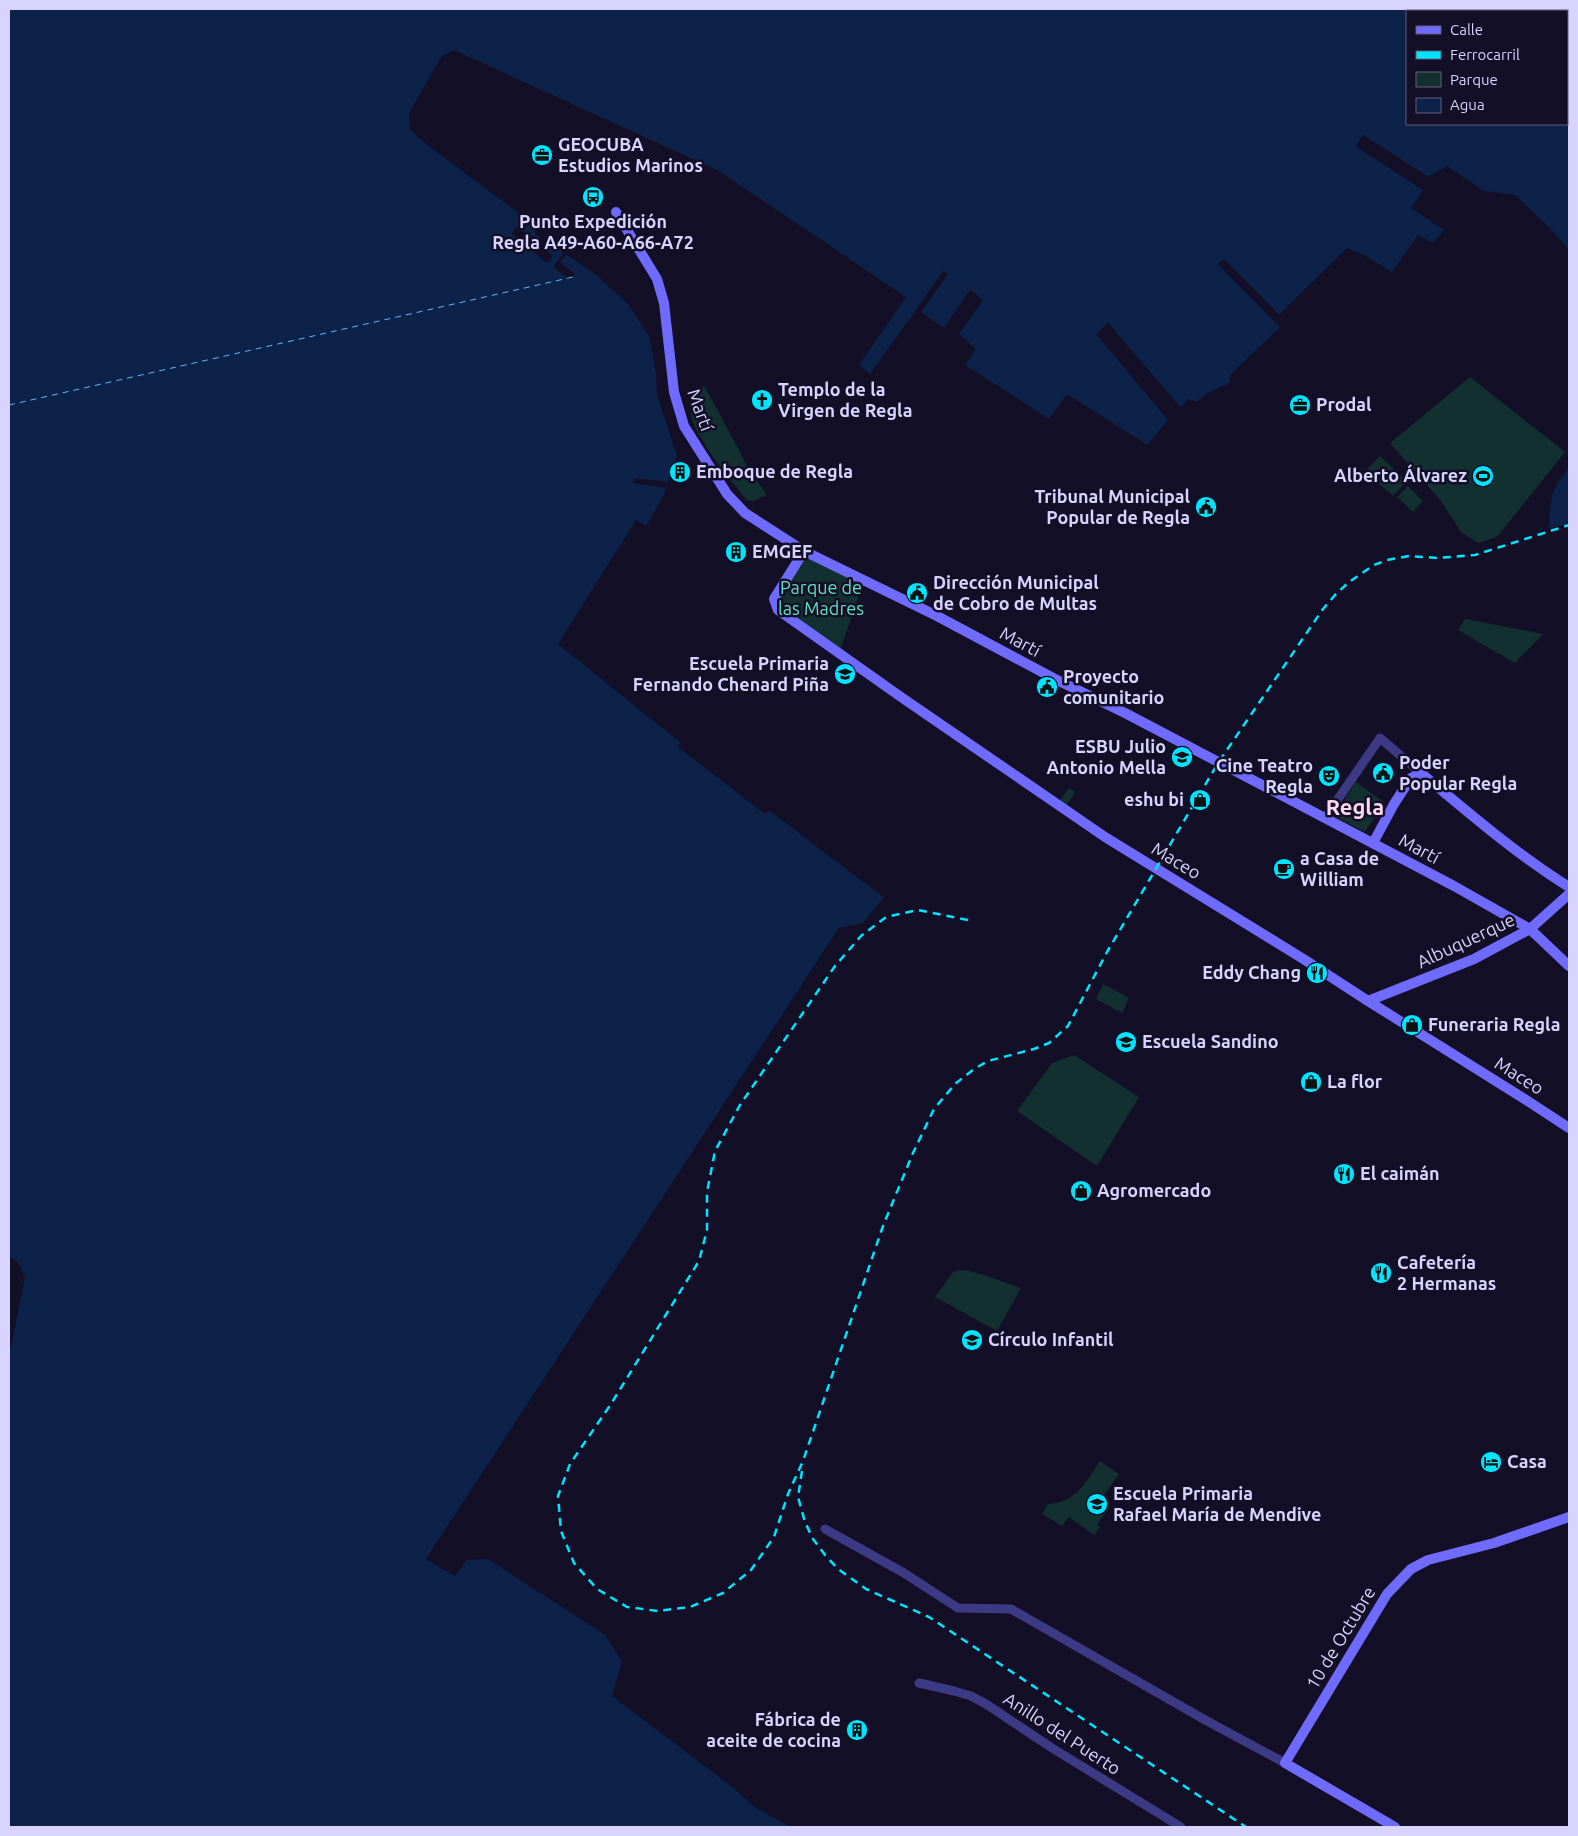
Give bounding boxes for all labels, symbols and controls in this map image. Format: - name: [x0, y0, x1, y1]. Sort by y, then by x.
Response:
- legend: [1406, 10, 1568, 125]
- text: Calle: [1450, 21, 1483, 38]
- text: Ferrocarril: [1450, 46, 1520, 63]
- text: Parque: [1450, 71, 1498, 88]
- text: Agua: [1450, 96, 1485, 113]
- place label: GEOCUBA Estudios Marinos: [558, 134, 703, 175]
- office icon: GEOCUBA Estudios Marinos: [530, 143, 554, 167]
- bus stop icon: Punto Expedición Regla A49-A60-A66-A72: [581, 185, 605, 209]
- place label: Punto Expedición Regla A49-A60-A66-A72: [492, 211, 694, 252]
- place label: Templo de la Virgen de Regla: [778, 379, 913, 420]
- street label: Martí: [684, 386, 718, 434]
- church icon: Templo de la Virgen de Regla: [750, 388, 774, 412]
- office icon: Prodal: [1288, 393, 1312, 417]
- place label: Prodal: [1316, 394, 1372, 414]
- building icon: Emboque de Regla: [668, 460, 692, 484]
- place label: Emboque de Regla: [696, 461, 853, 481]
- place label: Alberto Álvarez: [1334, 464, 1467, 485]
- sports icon: Alberto Álvarez: [1471, 464, 1495, 488]
- place label: Tribunal Municipal Popular de Regla: [1035, 486, 1191, 527]
- public building icon: Tribunal Municipal Popular de Regla: [1194, 495, 1218, 519]
- building icon: EMGEF: [724, 540, 748, 564]
- place label: EMGEF: [752, 541, 812, 561]
- place label: Dirección Municipal de Cobro de Multas: [933, 572, 1099, 613]
- park label: Parque de las Madres: [778, 577, 864, 618]
- public building icon: Dirección Municipal de Cobro de Multas: [905, 581, 929, 605]
- street label: Martí: [997, 622, 1045, 660]
- place label: Escuela Primaria Fernando Chenard Piña: [633, 653, 829, 694]
- school or university icon: Escuela Primaria Fernando Chenard Piña: [833, 662, 857, 686]
- place label: Proyecto comunitario: [1063, 666, 1164, 707]
- public building icon: Proyecto comunitario: [1035, 675, 1059, 699]
- place label: ESBU Julio Antonio Mella: [1047, 736, 1166, 777]
- school or university icon: ESBU Julio Antonio Mella: [1170, 745, 1194, 769]
- place label: Poder Popular Regla: [1399, 752, 1517, 793]
- place label: Cine Teatro Regla: [1216, 755, 1313, 796]
- public building icon: Poder Popular Regla: [1371, 761, 1395, 785]
- theatre icon: Cine Teatro Regla: [1317, 764, 1341, 788]
- shop icon: eshu bi: [1188, 788, 1212, 812]
- place label: eshu bi: [1124, 789, 1184, 809]
- district label: Regla: [1326, 794, 1384, 819]
- street label: Martí: [1396, 829, 1444, 867]
- street label: Maceo: [1148, 838, 1205, 883]
- place label: a Casa de William: [1300, 848, 1379, 889]
- cafe icon: a Casa de William: [1272, 857, 1296, 881]
- street label: Albuquerque: [1414, 909, 1518, 971]
- restaurant icon: Eddy Chang: [1305, 961, 1329, 985]
- place label: Eddy Chang: [1202, 962, 1301, 982]
- shop icon: Funeraria Regla: [1400, 1013, 1424, 1037]
- place label: Funeraria Regla: [1428, 1014, 1561, 1034]
- school or university icon: Escuela Sandino: [1114, 1030, 1138, 1054]
- place label: Escuela Sandino: [1142, 1031, 1279, 1051]
- street label: Maceo: [1491, 1052, 1548, 1098]
- shop icon: La flor: [1299, 1070, 1323, 1094]
- place label: La flor: [1327, 1071, 1383, 1091]
- restaurant icon: El caimán: [1332, 1162, 1356, 1186]
- place label: El caimán: [1360, 1163, 1440, 1183]
- shop icon: Agromercado: [1069, 1179, 1093, 1203]
- place label: Agromercado: [1097, 1180, 1211, 1200]
- place label: Cafetería 2 Hermanas: [1397, 1252, 1496, 1293]
- restaurant icon: Cafetería 2 Hermanas: [1369, 1261, 1393, 1285]
- school or university icon: Círculo Infantil: [960, 1328, 984, 1352]
- place label: Círculo Infantil: [988, 1329, 1114, 1349]
- hotel icon: Casa: [1479, 1450, 1503, 1474]
- place label: Casa: [1507, 1451, 1547, 1471]
- place label: Escuela Primaria Rafael María de Mendive: [1113, 1483, 1321, 1524]
- school or university icon: Escuela Primaria Rafael María de Mendive: [1085, 1492, 1109, 1516]
- street label: 10 de Octubre: [1302, 1583, 1379, 1692]
- street label: Anillo del Puerto: [1000, 1688, 1125, 1778]
- place label: Fábrica de aceite de cocina: [706, 1709, 841, 1750]
- building icon: Fábrica de aceite de cocina: [845, 1718, 869, 1742]

